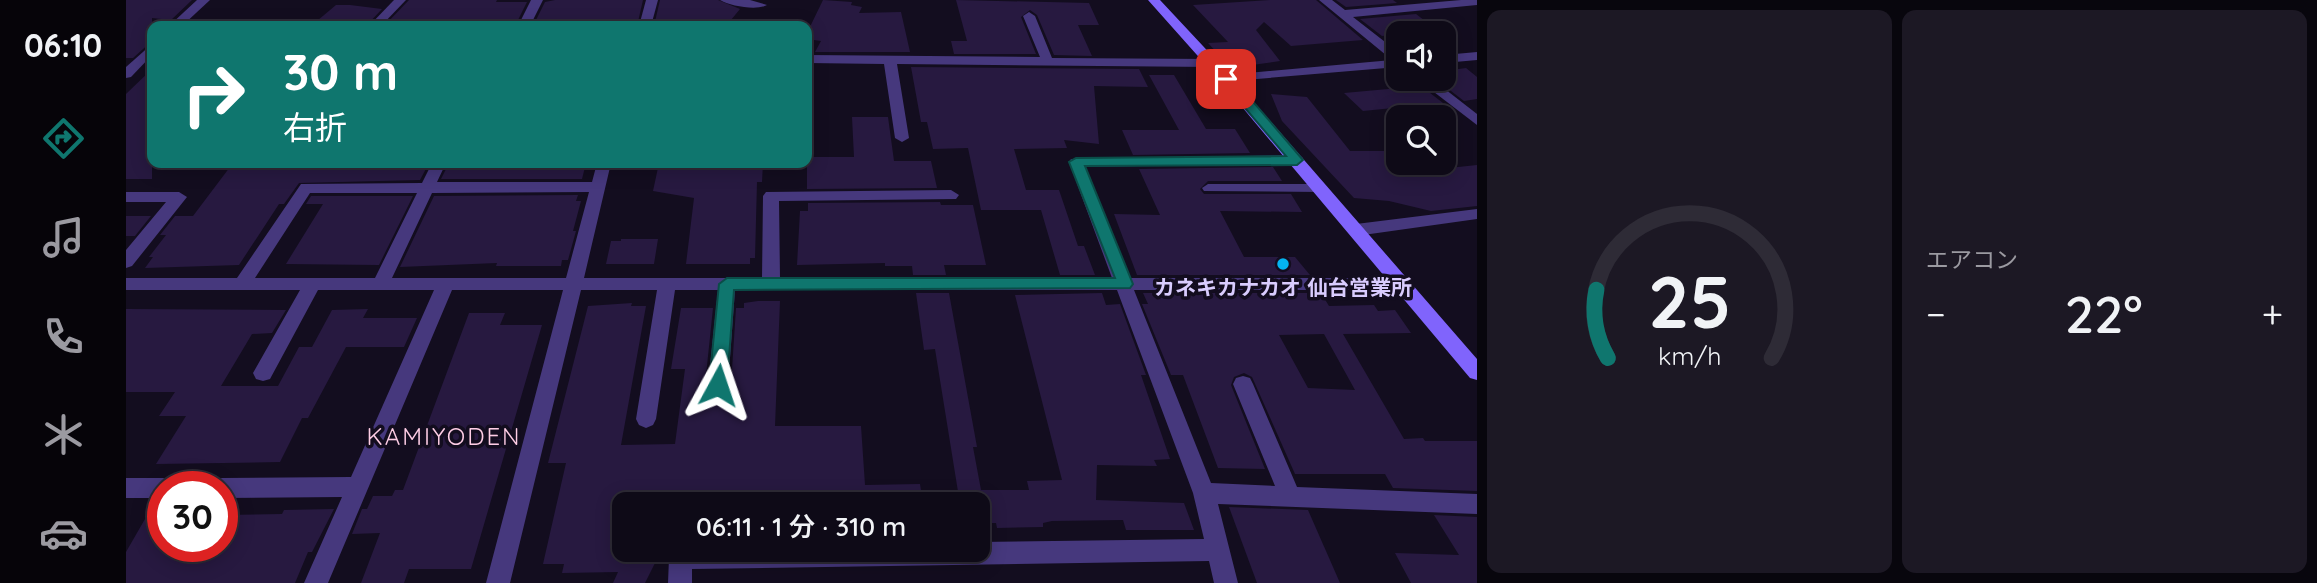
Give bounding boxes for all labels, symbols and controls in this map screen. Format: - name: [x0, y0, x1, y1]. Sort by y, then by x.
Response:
- map controls: [1386, 21, 1456, 175]
- button: sound: [1386, 21, 1456, 91]
- text: 06:10: [24, 25, 102, 65]
- text: 30 m: [283, 41, 398, 102]
- icon: right: [168, 49, 259, 140]
- pin: [1196, 49, 1256, 109]
- icon: arrive: [1207, 60, 1245, 98]
- button: search: [1386, 105, 1456, 175]
- text: 右折: [283, 107, 347, 147]
- icon: directions: [39, 114, 88, 163]
- icon: music: [39, 213, 88, 262]
- text: エアコン: [1926, 245, 2018, 274]
- text: 25: [1648, 255, 1731, 346]
- marker: カネキカナカオ 仙台営業所: [1275, 256, 1291, 272]
- place label: カネキカナカオ 仙台営業所: [1154, 274, 1412, 300]
- text: 22°: [2065, 281, 2143, 346]
- text: −: [1926, 290, 1946, 338]
- text: +: [2262, 290, 2283, 338]
- icon: phone: [39, 312, 88, 361]
- text: km/h: [1658, 339, 1721, 370]
- position arrow: [681, 348, 755, 422]
- icon: climate: [39, 410, 88, 459]
- district label: KAMIYODEN: [366, 421, 522, 451]
- speed limit sign: 30: [147, 471, 238, 562]
- icon: car: [39, 509, 88, 558]
- text: 06:11 · 1 分 · 310 m: [696, 510, 906, 543]

